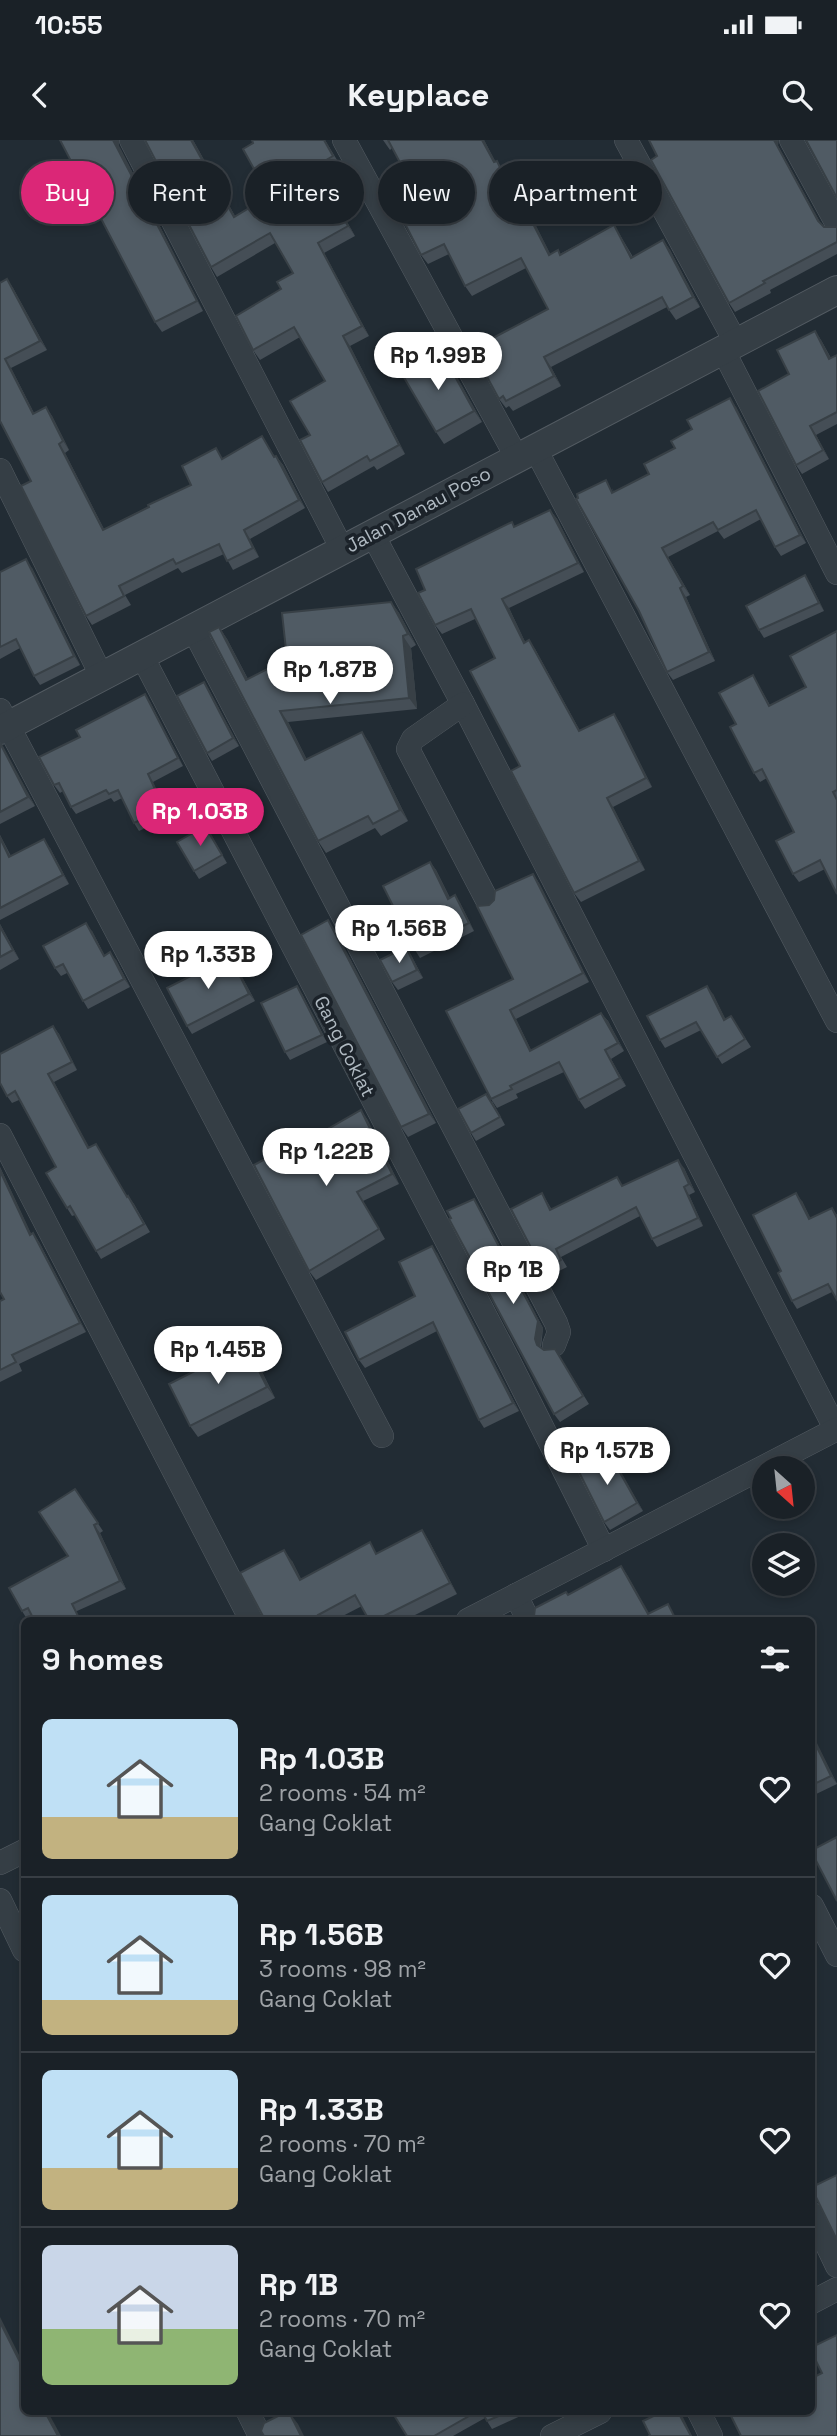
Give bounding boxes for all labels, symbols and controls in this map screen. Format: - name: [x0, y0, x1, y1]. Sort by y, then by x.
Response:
- text: 10:55: [35, 8, 103, 42]
- text: Keyplace: [347, 75, 490, 115]
- icon: back: [21, 76, 59, 114]
- icon: search: [778, 76, 816, 114]
- chip: Buy: [21, 161, 114, 224]
- chip: Rent: [128, 161, 231, 224]
- chip: Filters: [245, 161, 364, 224]
- chip: New: [378, 161, 475, 224]
- chip: Apartment: [489, 161, 662, 224]
- pin: Rp 1.99B: [366, 332, 510, 392]
- text: Rp 1.99B: [390, 340, 486, 370]
- street label: Jalan Danau Poso: [341, 461, 495, 558]
- pin: Rp 1.87B: [258, 646, 402, 706]
- text: Rp 1.87B: [283, 654, 377, 684]
- pin: Rp 1.03B: [128, 788, 272, 848]
- text: Rp 1.03B: [152, 796, 248, 826]
- pin: Rp 1.56B: [327, 906, 471, 965]
- text: Rp 1.56B: [351, 913, 447, 943]
- pin: Rp 1.33B: [136, 932, 280, 991]
- text: Rp 1.33B: [160, 939, 256, 969]
- street label: Gang Coklat: [308, 992, 381, 1101]
- pin: Rp 1.22B: [254, 1128, 398, 1188]
- text: Rp 1.22B: [279, 1136, 373, 1166]
- pin: Rp 1B: [464, 1246, 562, 1306]
- text: Rp 1B: [483, 1254, 543, 1284]
- pin: Rp 1.45B: [146, 1326, 290, 1386]
- text: Rp 1.45B: [170, 1334, 266, 1364]
- pin: Rp 1.57B: [535, 1428, 679, 1487]
- text: Rp 1.57B: [560, 1435, 654, 1465]
- north arrow: [752, 1456, 816, 1519]
- map controls: [752, 1456, 815, 1596]
- button: layers: [752, 1533, 815, 1596]
- text: 9 homes: [42, 1640, 164, 1679]
- icon: filters: [756, 1640, 794, 1678]
- text: Rp 1.03B: [259, 1739, 384, 1778]
- icon: home: [98, 1747, 182, 1831]
- icon: heart: [756, 1770, 794, 1808]
- text: 2 rooms · 54 m²: [259, 1778, 426, 1808]
- text: Gang Coklat: [259, 1808, 392, 1838]
- text: Rp 1.56B: [259, 1915, 384, 1954]
- icon: home: [98, 1923, 182, 2007]
- icon: heart: [756, 1946, 794, 1984]
- text: 3 rooms · 98 m²: [259, 1954, 426, 1984]
- text: Gang Coklat: [259, 1984, 392, 2014]
- text: Rp 1.33B: [259, 2090, 384, 2129]
- icon: home: [98, 2098, 182, 2182]
- icon: heart: [756, 2121, 794, 2159]
- text: 2 rooms · 70 m²: [259, 2129, 425, 2159]
- text: Gang Coklat: [259, 2159, 392, 2189]
- text: Rp 1B: [259, 2265, 338, 2304]
- icon: home: [98, 2273, 182, 2357]
- icon: heart: [756, 2296, 794, 2334]
- text: 2 rooms · 70 m²: [259, 2304, 425, 2334]
- text: Gang Coklat: [259, 2334, 392, 2364]

